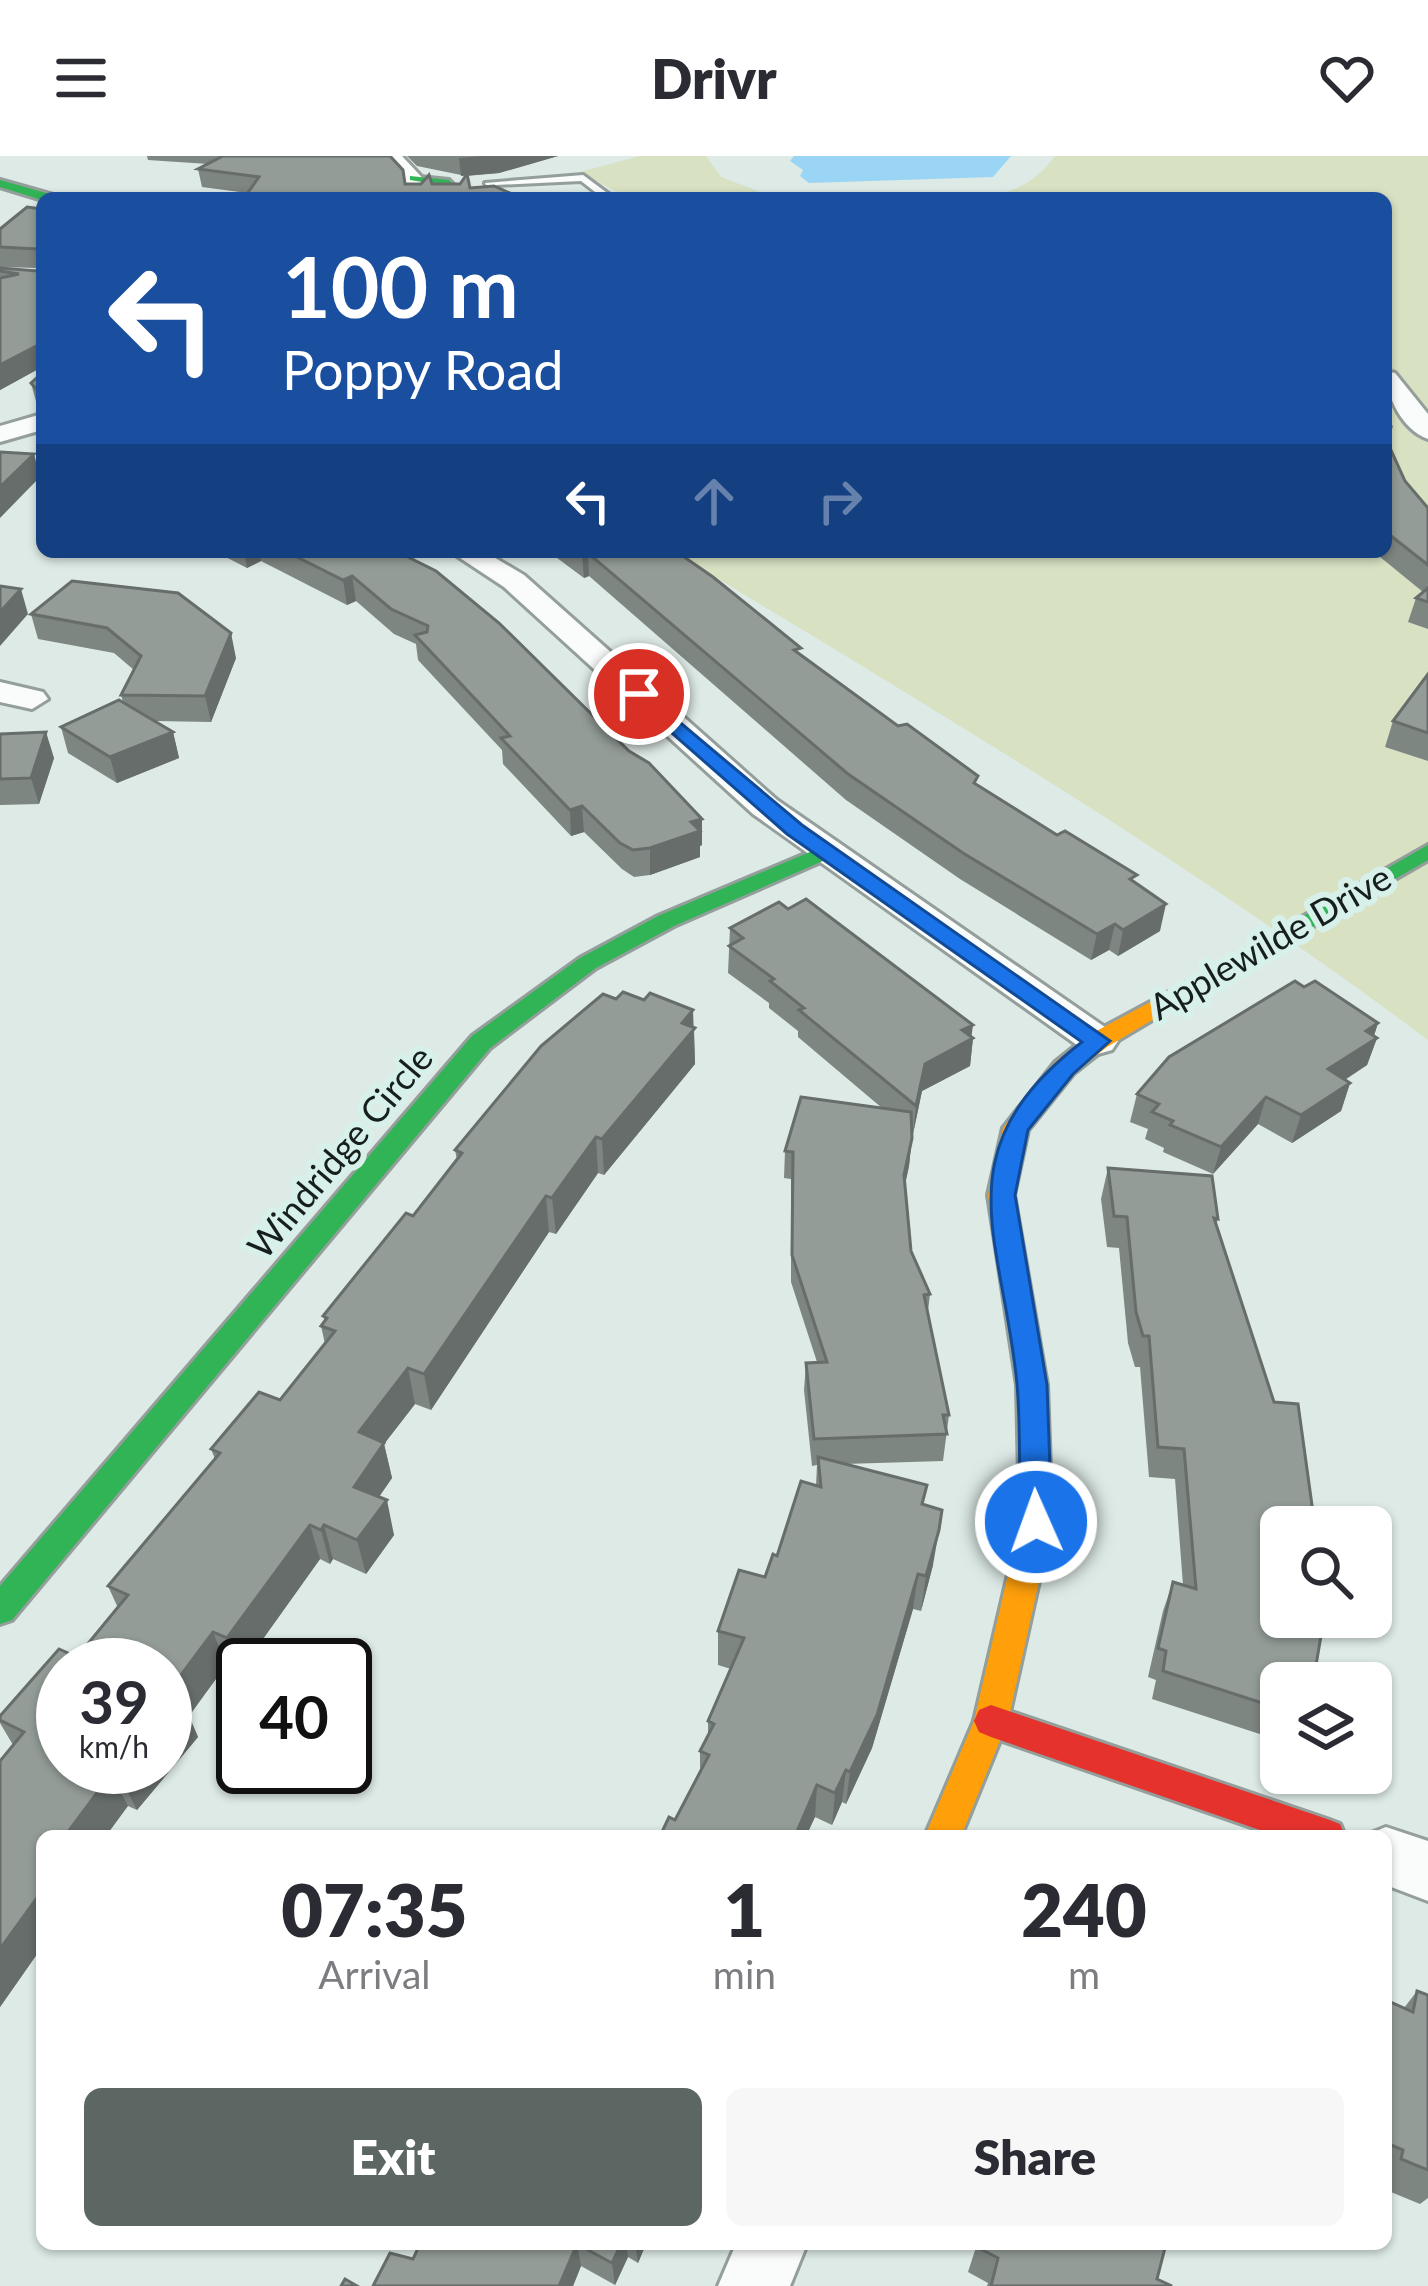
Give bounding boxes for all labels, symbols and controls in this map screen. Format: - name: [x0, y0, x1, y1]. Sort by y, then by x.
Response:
- icon: menu: [48, 45, 114, 111]
- icon: heart: [1314, 45, 1380, 111]
- text: Drivr: [651, 46, 777, 111]
- text: 100 m: [282, 235, 519, 336]
- icon: left: [84, 240, 240, 396]
- text: Poppy Road: [282, 337, 564, 402]
- icon: left: [555, 468, 621, 534]
- icon: ahead: [681, 468, 747, 534]
- icon: right: [807, 468, 873, 534]
- pin: [588, 643, 690, 745]
- icon: arrive: [606, 661, 672, 727]
- street label: Applewilde Drive: [1141, 854, 1398, 1028]
- street label: Windridge Circle: [237, 1036, 441, 1267]
- position arrow: [973, 1459, 1099, 1585]
- map controls: [1260, 1506, 1392, 1794]
- button: search: [1260, 1506, 1392, 1638]
- speed limit sign: 40: [216, 1638, 372, 1794]
- button: layers: [1260, 1662, 1392, 1794]
- text: 39: [79, 1665, 149, 1737]
- text: km/h: [79, 1728, 149, 1764]
- text: 07:35: [281, 1866, 467, 1952]
- text: 1: [724, 1866, 765, 1952]
- text: 240: [1021, 1866, 1147, 1952]
- text: Arrival: [318, 1951, 431, 1997]
- text: min: [713, 1951, 776, 1997]
- text: m: [1068, 1951, 1100, 1997]
- button: Exit: [84, 2088, 702, 2226]
- button: Share: [726, 2088, 1344, 2226]

